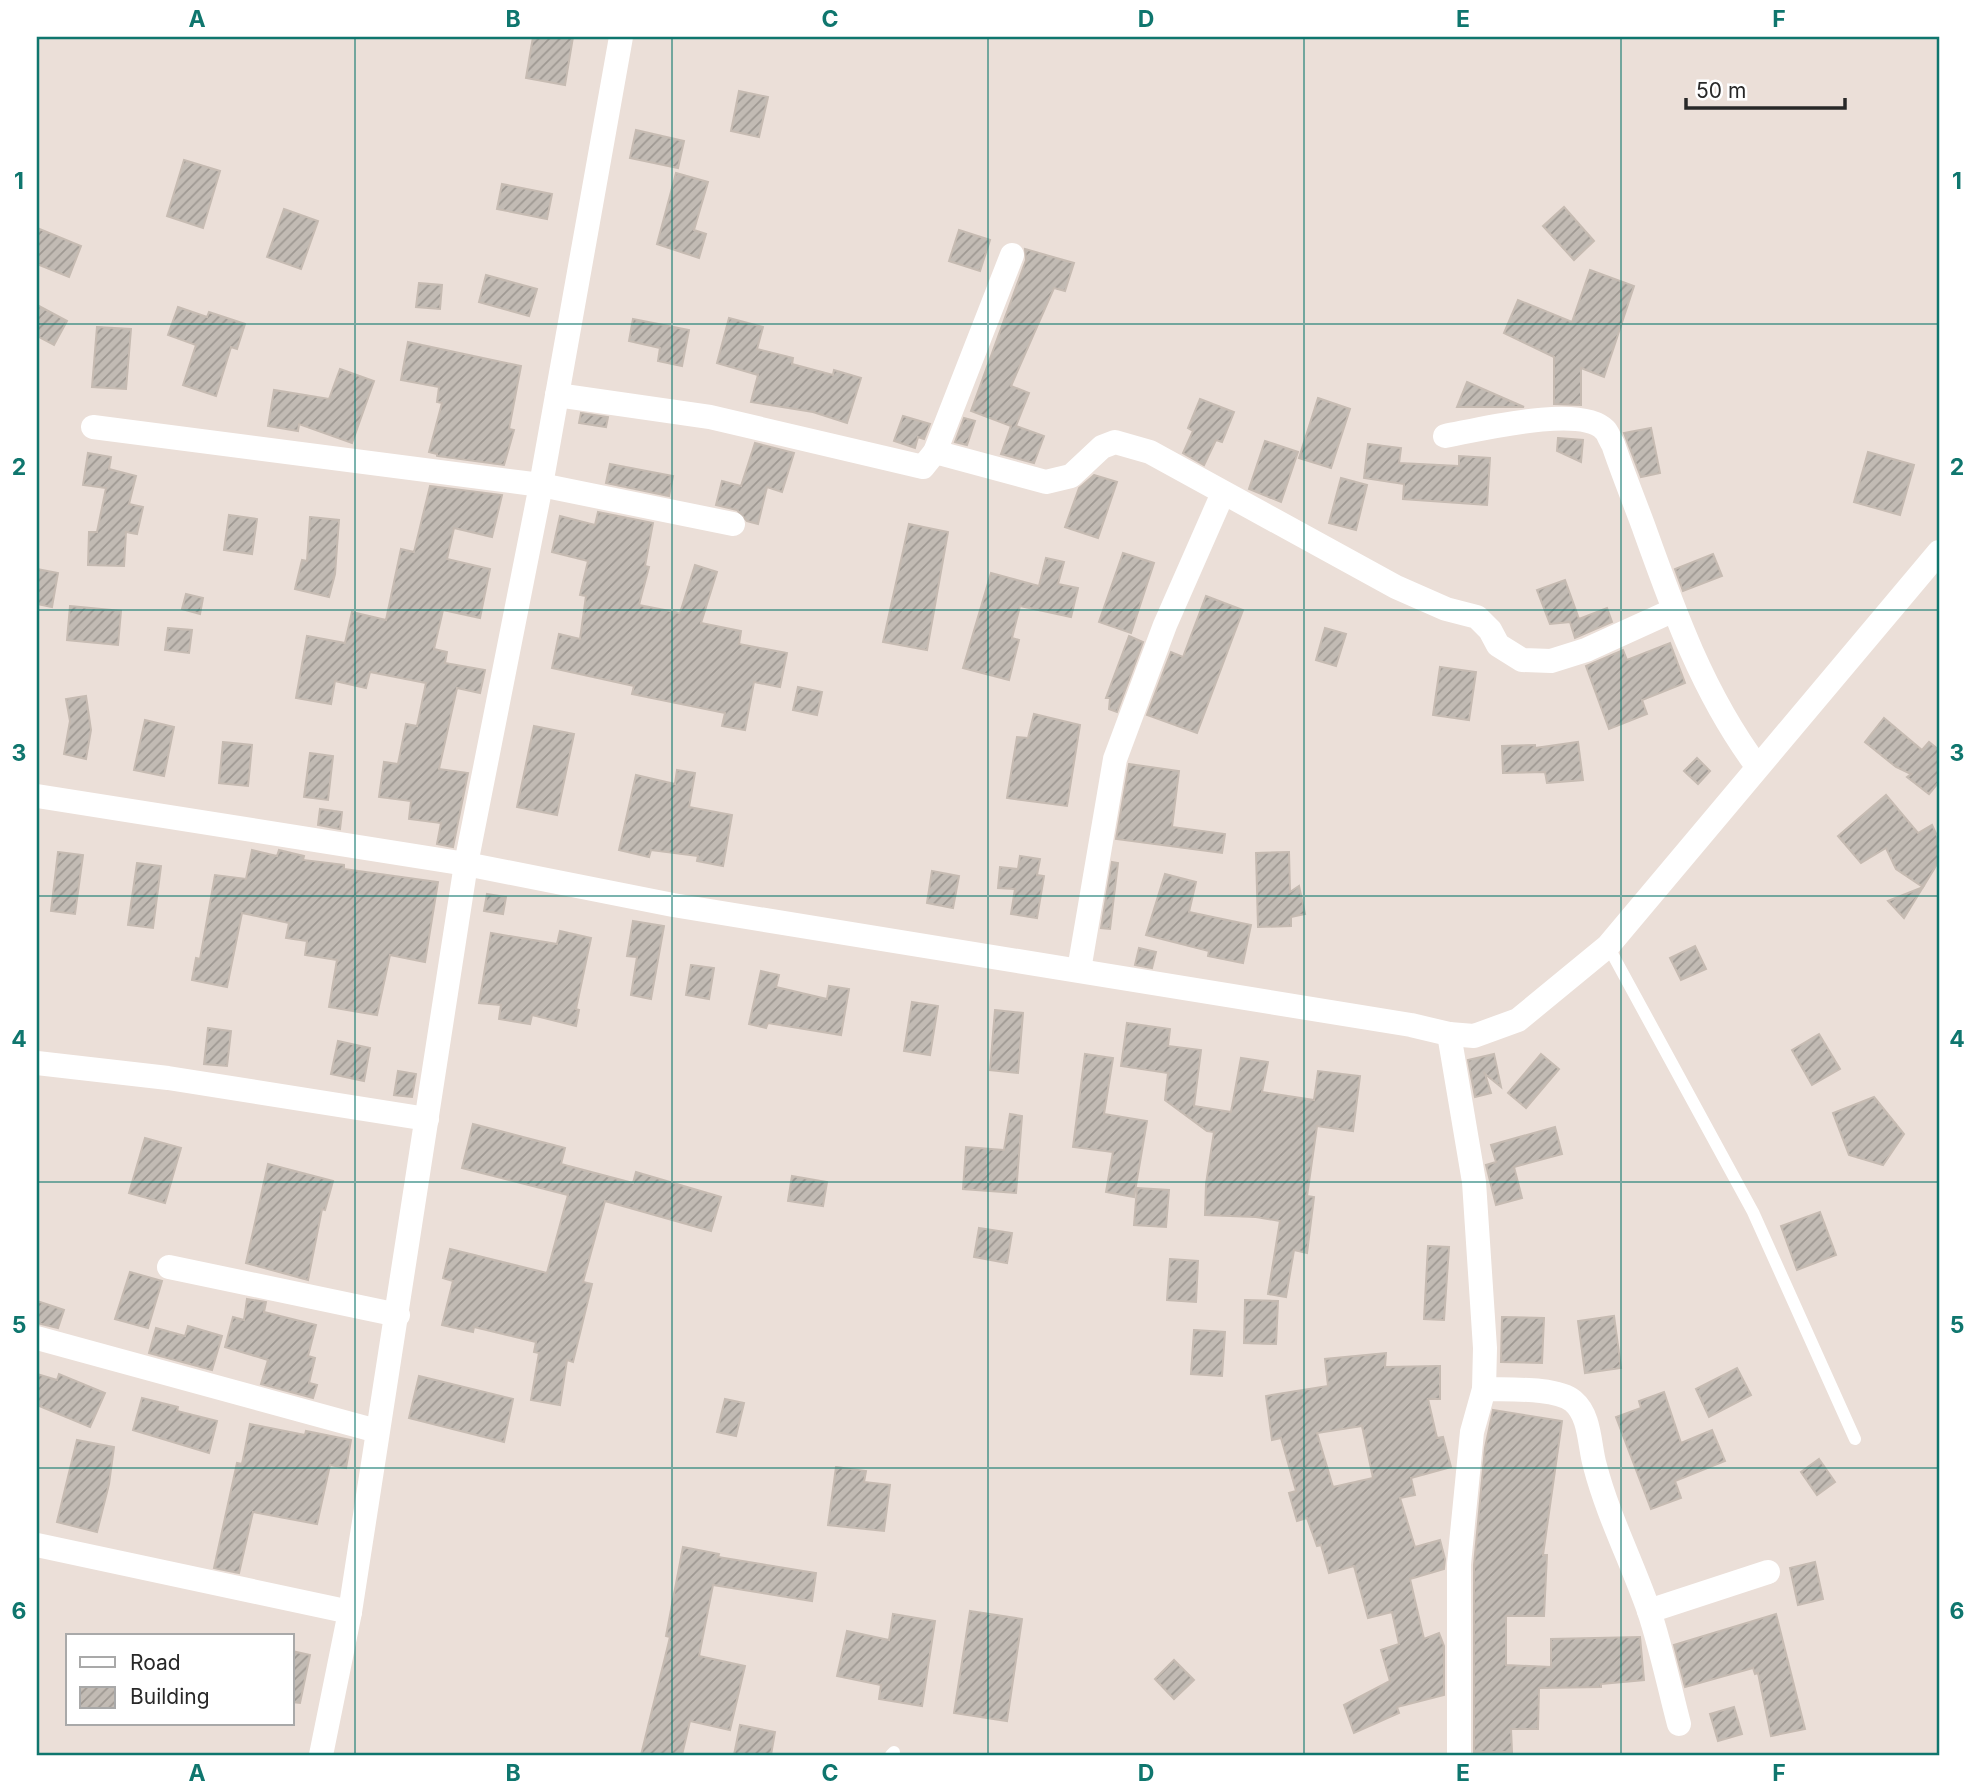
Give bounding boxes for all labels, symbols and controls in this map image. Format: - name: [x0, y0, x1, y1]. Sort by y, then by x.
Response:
- text: A: [188, 5, 206, 33]
- text: B: [505, 5, 521, 33]
- text: C: [821, 5, 839, 33]
- text: D: [1138, 5, 1154, 33]
- text: E: [1456, 5, 1470, 33]
- text: F: [1772, 5, 1786, 33]
- scale bar: [1686, 66, 1845, 110]
- text: 50 m: [1696, 78, 1746, 103]
- text: 1: [14, 167, 24, 195]
- text: 1: [1952, 167, 1962, 195]
- text: 2: [12, 453, 26, 481]
- text: 2: [1950, 453, 1964, 481]
- text: 3: [12, 739, 26, 767]
- text: 3: [1950, 739, 1964, 767]
- text: 4: [11, 1025, 27, 1053]
- text: 4: [1949, 1025, 1965, 1053]
- text: 5: [12, 1311, 26, 1339]
- text: 5: [1950, 1311, 1964, 1339]
- text: 6: [12, 1597, 26, 1625]
- text: 6: [1950, 1597, 1964, 1625]
- legend: [66, 1634, 294, 1726]
- text: Road: [130, 1650, 181, 1675]
- text: Building: [130, 1684, 210, 1709]
- text: A: [188, 1759, 206, 1787]
- text: B: [505, 1759, 521, 1787]
- text: C: [821, 1759, 839, 1787]
- text: D: [1138, 1759, 1154, 1787]
- text: E: [1456, 1759, 1470, 1787]
- text: F: [1772, 1759, 1786, 1787]

